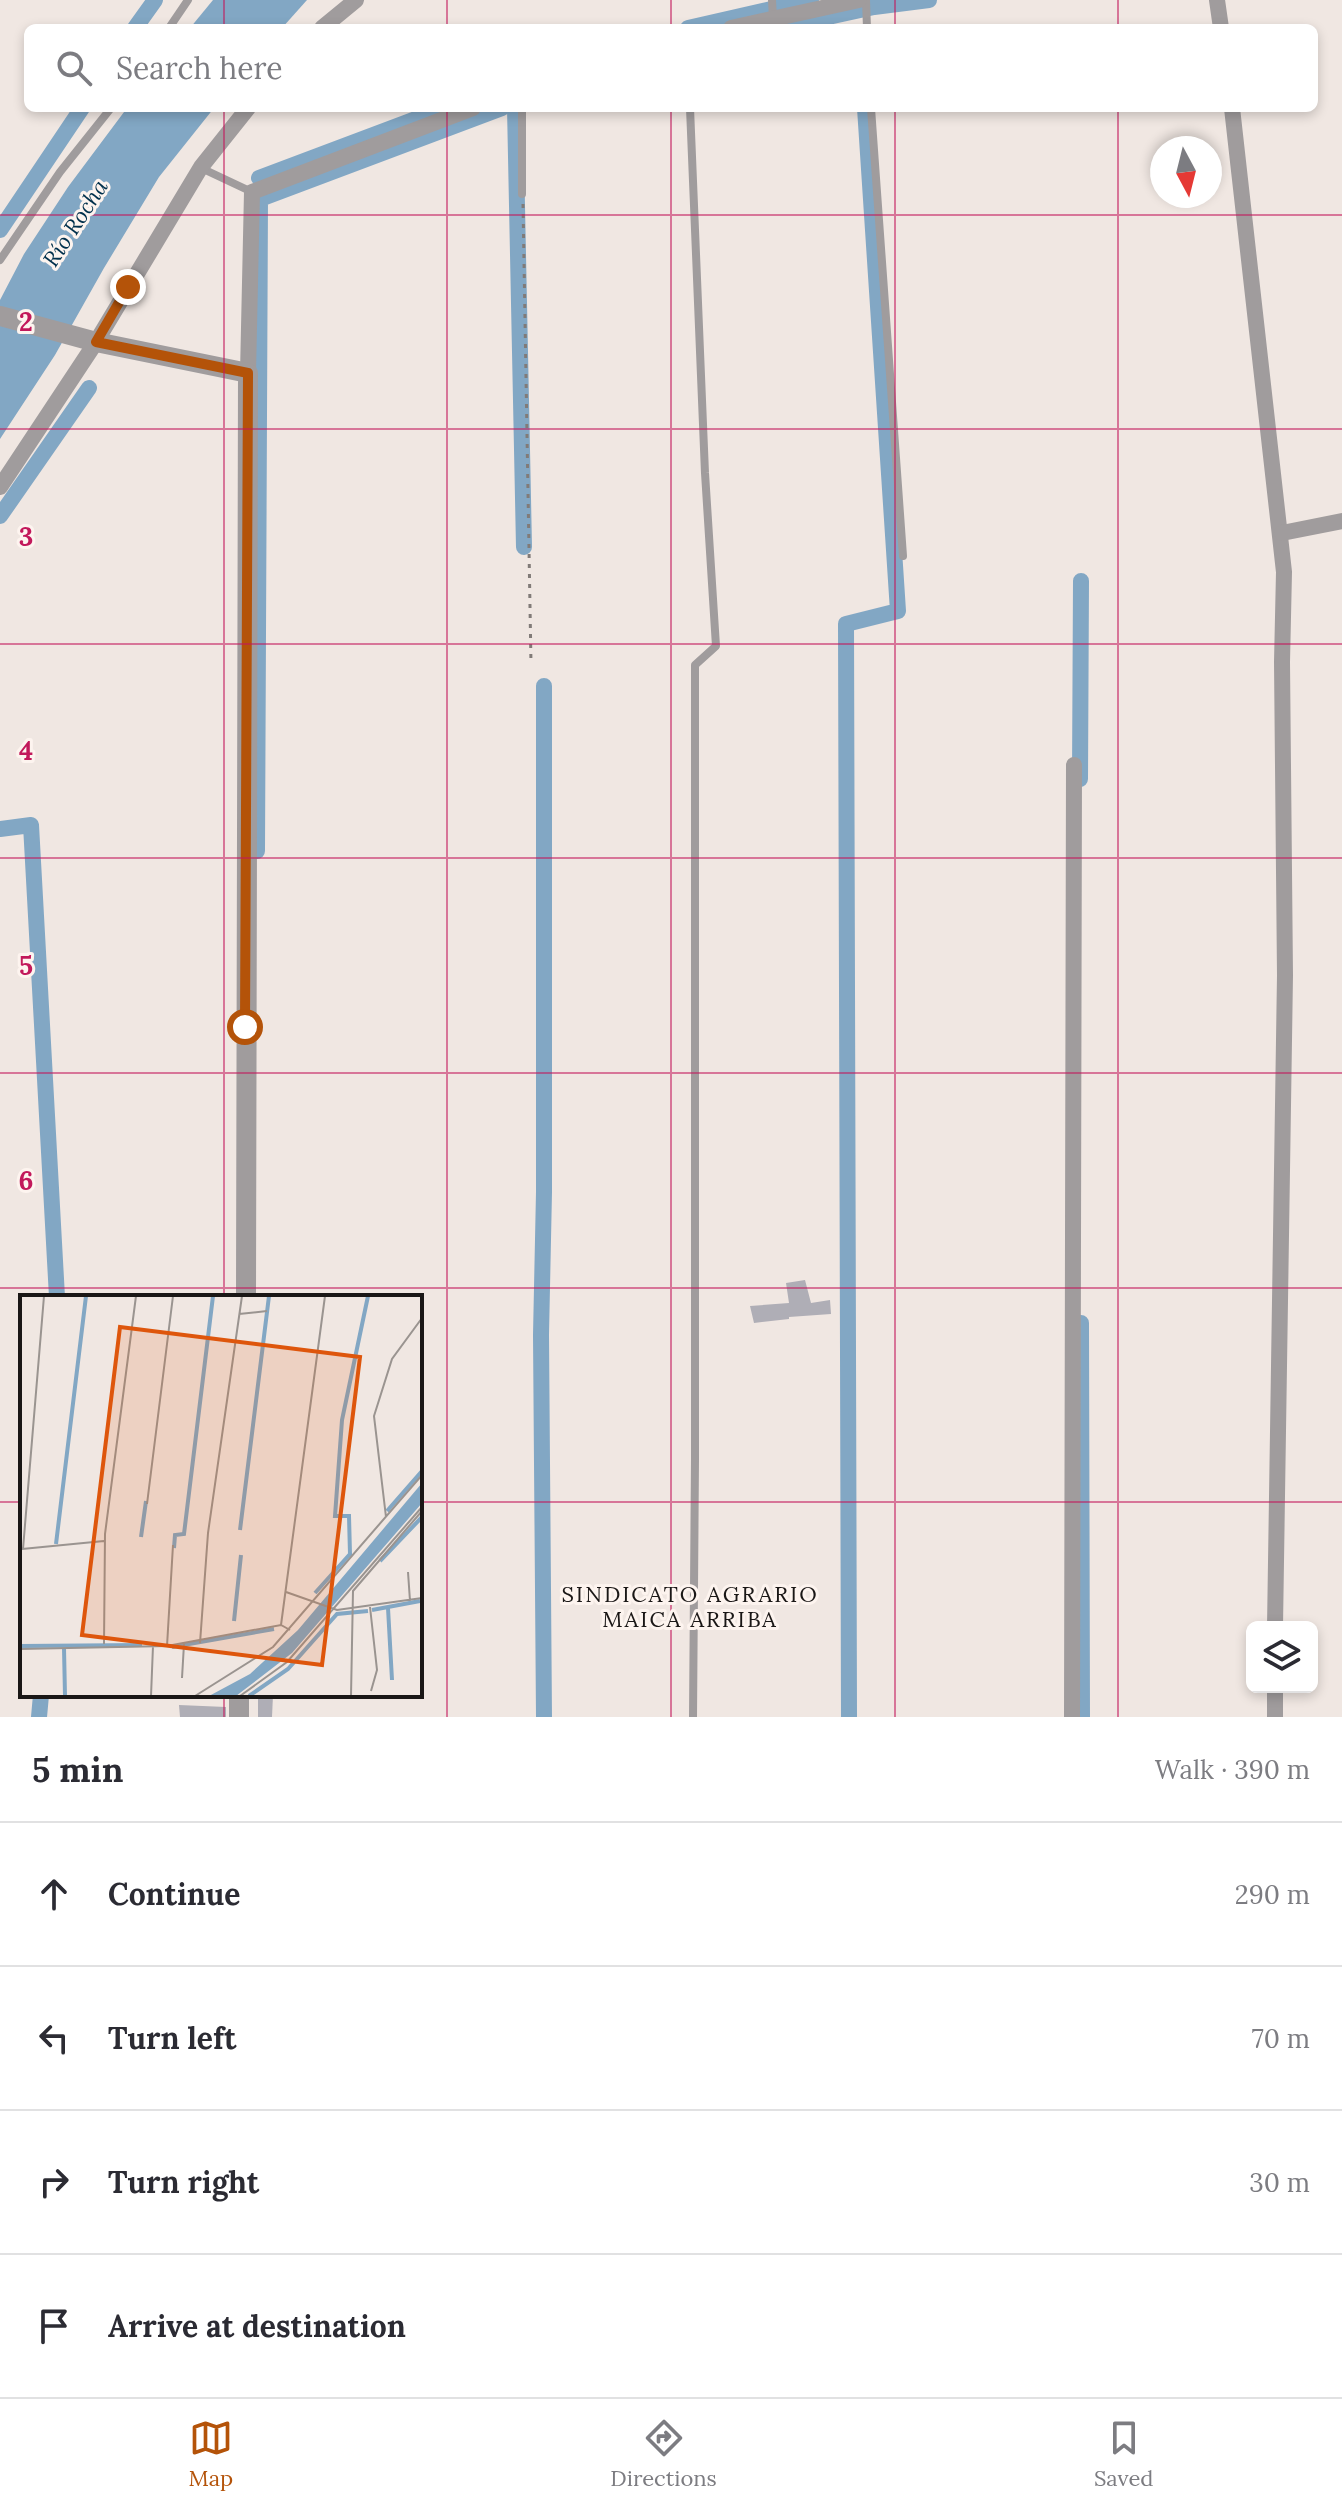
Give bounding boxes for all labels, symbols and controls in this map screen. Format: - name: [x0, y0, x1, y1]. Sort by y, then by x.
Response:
- search box: [24, 24, 1318, 112]
- icon: search: [52, 46, 96, 90]
- text: Search here: [116, 49, 283, 87]
- north arrow: [1150, 136, 1222, 208]
- water label: Río Rocha: [36, 173, 114, 272]
- route end: [110, 269, 146, 305]
- text: 2: [19, 305, 33, 338]
- text: 3: [19, 520, 33, 553]
- text: 4: [19, 734, 33, 767]
- text: 5: [19, 949, 33, 982]
- route start: [227, 1009, 263, 1045]
- text: 6: [19, 1164, 33, 1197]
- inset map: [20, 1295, 422, 1697]
- district label: SINDICATO AGRARIO MAICA ARRIBA: [561, 1580, 819, 1633]
- map controls: [1246, 1621, 1318, 1693]
- button: layers: [1246, 1621, 1318, 1693]
- text: 5 min: [32, 1748, 123, 1791]
- text: Walk · 390 m: [1155, 1753, 1310, 1786]
- icon: ahead: [32, 1872, 76, 1916]
- text: Continue: [108, 1875, 240, 1913]
- text: 290 m: [1235, 1878, 1310, 1911]
- icon: left: [32, 2016, 76, 2060]
- text: Turn left: [108, 2019, 236, 2057]
- text: 70 m: [1252, 2022, 1310, 2055]
- icon: right: [32, 2160, 76, 2204]
- text: Turn right: [108, 2163, 259, 2201]
- text: 30 m: [1249, 2166, 1310, 2199]
- icon: arrive: [32, 2304, 76, 2348]
- text: Arrive at destination: [108, 2307, 406, 2345]
- tab: Map: [189, 2416, 233, 2492]
- tab: Directions: [610, 2416, 717, 2492]
- tab: Saved: [1094, 2416, 1153, 2492]

